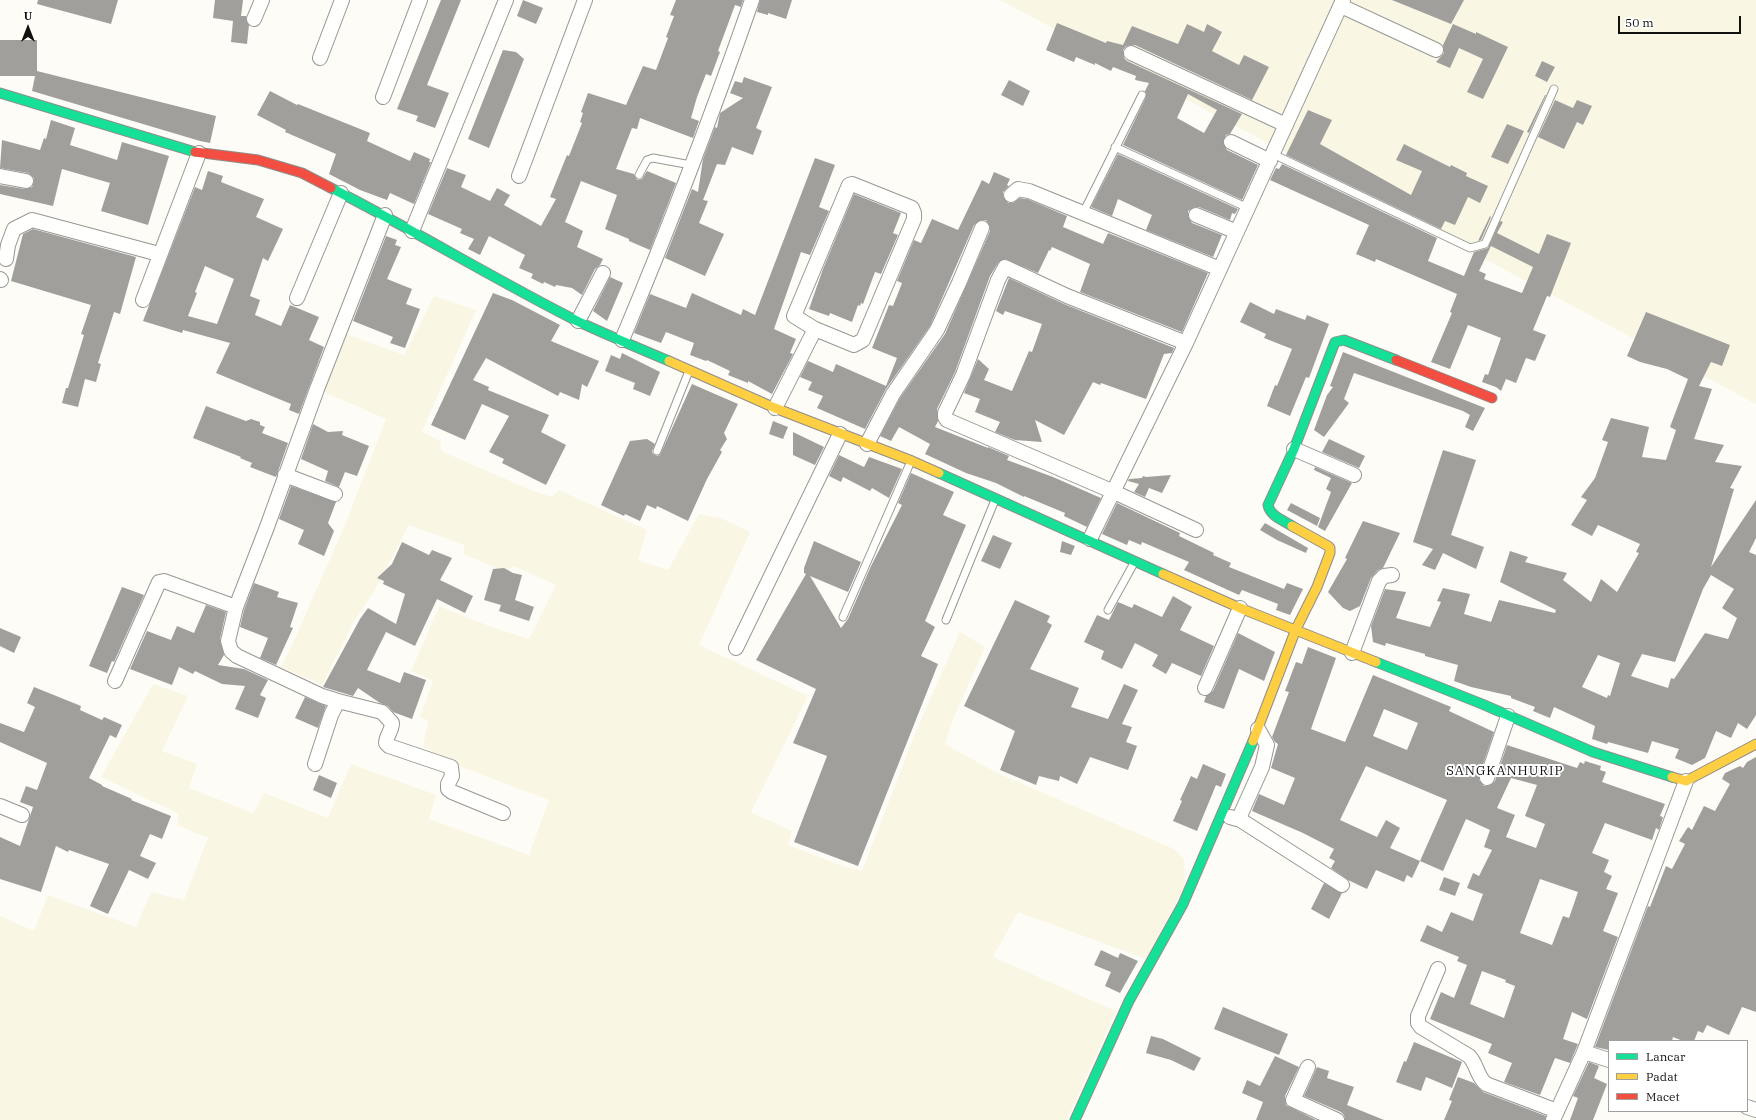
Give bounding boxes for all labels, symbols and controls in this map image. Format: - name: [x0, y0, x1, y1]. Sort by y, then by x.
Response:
- north arrow: [8, 8, 48, 48]
- scale bar: [1620, 8, 1743, 34]
- text: U: [24, 9, 32, 23]
- text: 50 m: [1625, 15, 1654, 30]
- district label: SANGKANHURIP: [1446, 763, 1564, 779]
- legend: [1608, 1040, 1748, 1112]
- text: Lancar: [1646, 1049, 1685, 1064]
- text: Padat: [1646, 1069, 1678, 1084]
- text: Macet: [1646, 1089, 1680, 1104]

